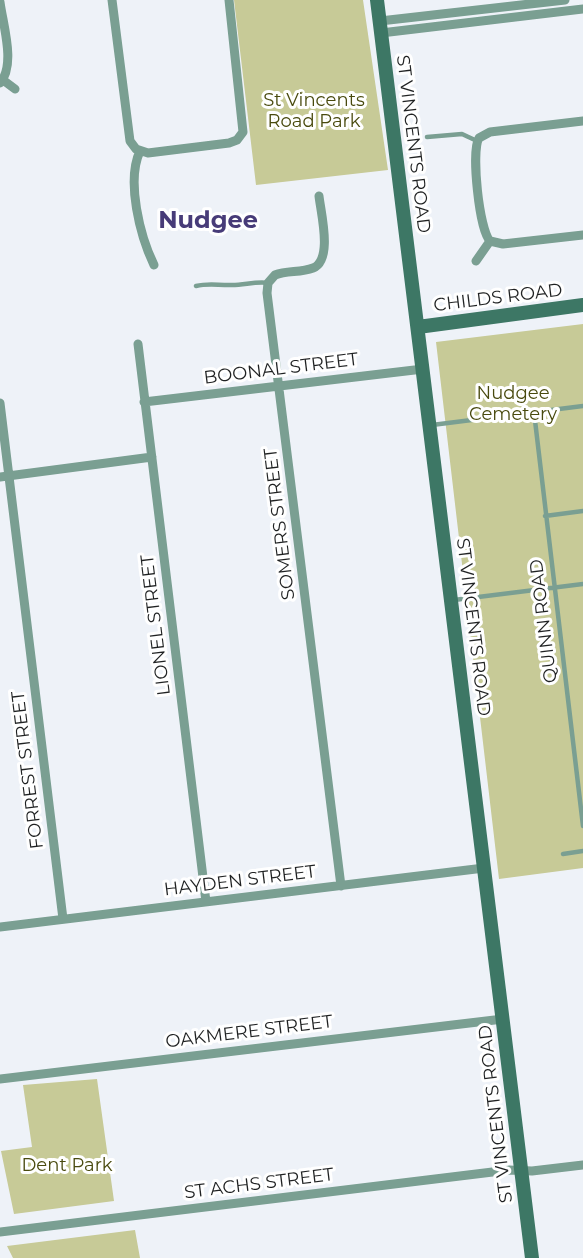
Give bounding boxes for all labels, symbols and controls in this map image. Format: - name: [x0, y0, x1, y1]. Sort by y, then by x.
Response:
- street label: ST VINCENTS ROAD: [391, 54, 435, 234]
- park label: St Vincents Road Park: [263, 90, 365, 132]
- district label: Nudgee: [158, 207, 258, 235]
- street label: CHILDS ROAD: [432, 279, 564, 317]
- street label: BOONAL STREET: [203, 349, 359, 389]
- park label: Nudgee Cemetery: [469, 383, 557, 426]
- street label: SOMERS STREET: [260, 447, 300, 601]
- street label: ST VINCENTS ROAD: [451, 537, 495, 717]
- street label: LIONEL STREET: [137, 553, 175, 697]
- street label: QUINN ROAD: [526, 558, 562, 684]
- street label: FORREST STREET: [8, 690, 48, 850]
- street label: HAYDEN STREET: [163, 861, 317, 901]
- street label: OAKMERE STREET: [164, 1011, 334, 1053]
- street label: ST VINCENTS ROAD: [474, 1024, 518, 1204]
- park label: Dent Park: [21, 1155, 113, 1177]
- street label: ST ACHS STREET: [183, 1164, 335, 1204]

